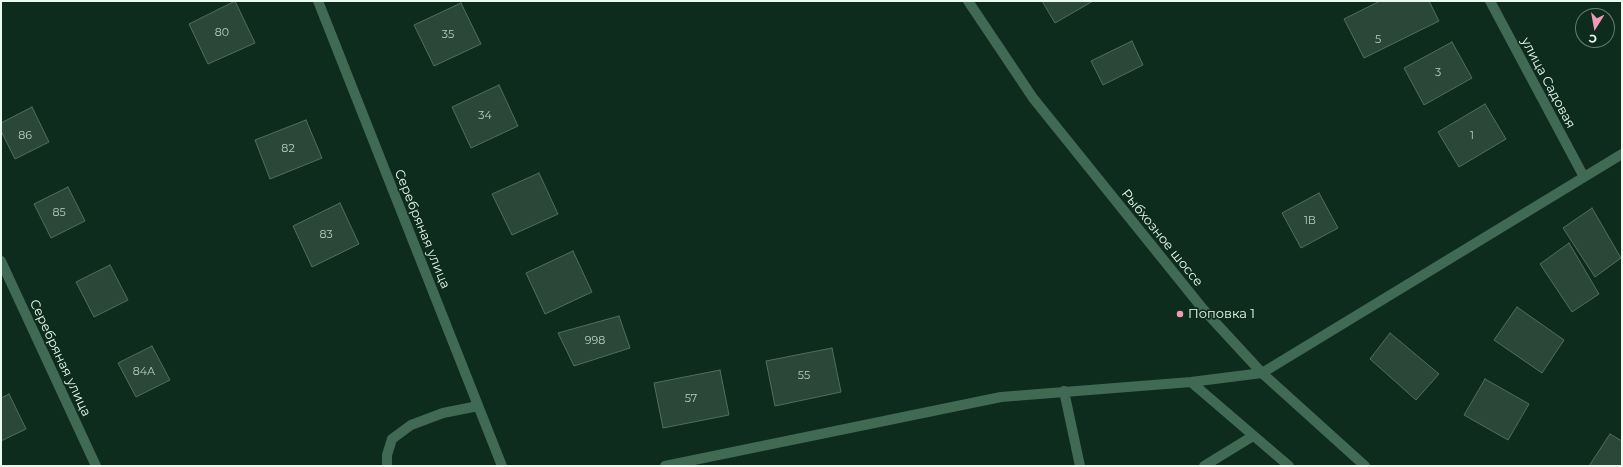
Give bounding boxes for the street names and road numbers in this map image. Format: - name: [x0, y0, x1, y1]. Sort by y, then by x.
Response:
- street label: улица Садовая: [1517, 35, 1579, 131]
- street label: Серебряная улица: [391, 167, 453, 291]
- street label: Рыбхозное шоссе: [1118, 186, 1206, 290]
- street label: Серебряная улица: [26, 297, 94, 419]

